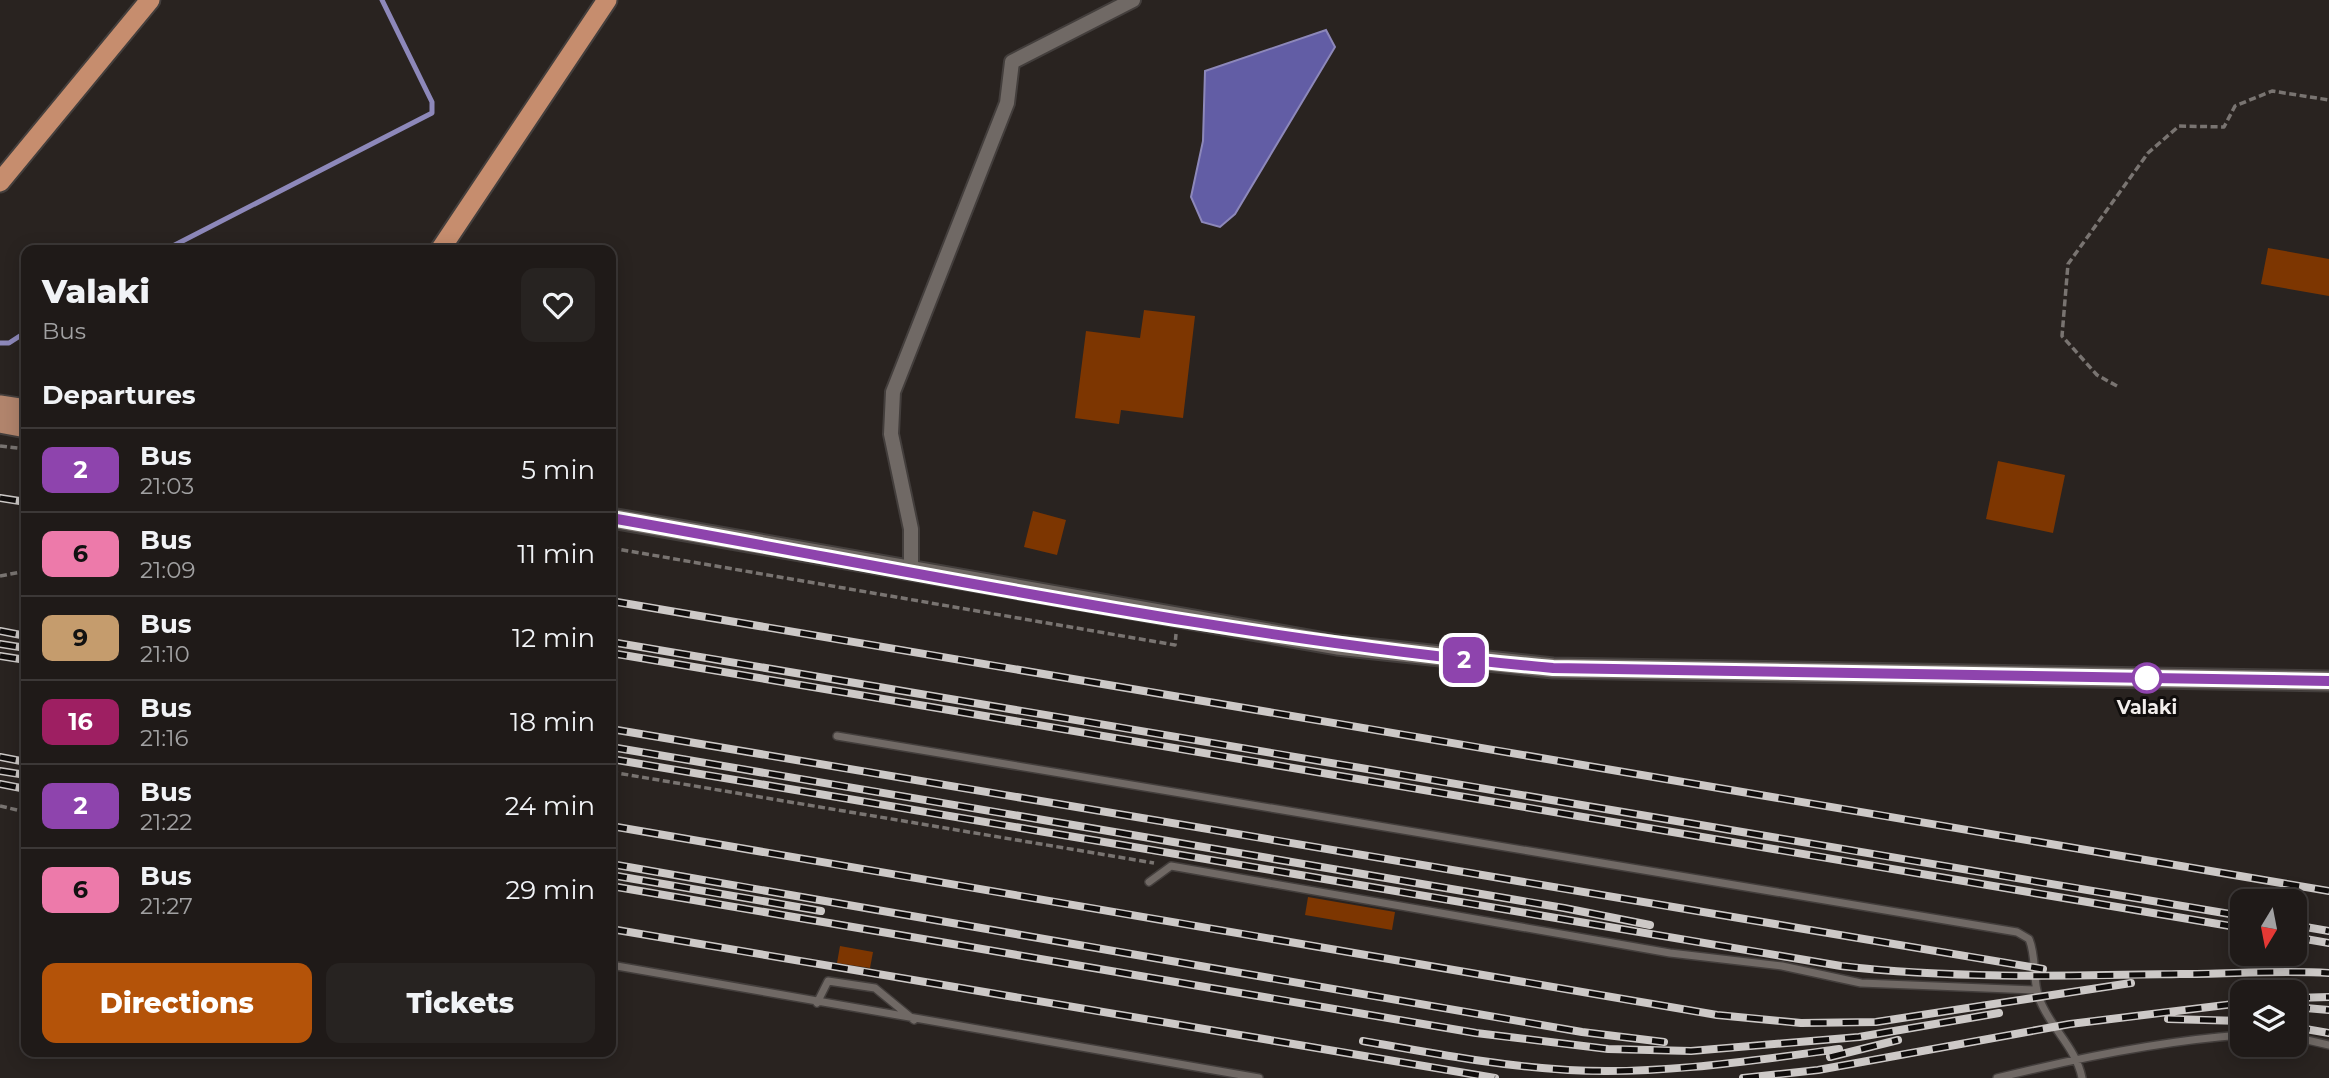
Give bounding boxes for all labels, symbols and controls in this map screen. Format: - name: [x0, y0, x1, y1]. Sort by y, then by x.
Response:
- button: heart: [521, 268, 595, 342]
- text: Valaki: [42, 271, 150, 311]
- text: Bus: [42, 317, 86, 345]
- text: Departures: [42, 379, 196, 411]
- text: Bus: [140, 440, 192, 472]
- text: 5 min: [521, 454, 595, 486]
- text: 2: [73, 455, 88, 484]
- text: 21:03: [140, 472, 194, 500]
- text: Bus: [140, 524, 192, 556]
- text: 11 min: [517, 538, 595, 570]
- text: 6: [73, 539, 88, 568]
- text: 21:09: [140, 556, 195, 584]
- text: Bus: [140, 608, 192, 640]
- text: 12 min: [512, 622, 595, 654]
- text: 9: [73, 623, 88, 652]
- line badge: 2: [1441, 637, 1487, 683]
- text: 21:10: [140, 640, 190, 668]
- text: 2: [1457, 645, 1471, 674]
- marker: Valaki: [2132, 663, 2162, 693]
- text: Bus: [140, 692, 192, 724]
- place label: Valaki: [2116, 696, 2177, 719]
- text: 18 min: [510, 706, 595, 738]
- text: 16: [68, 707, 93, 736]
- text: 21:16: [140, 724, 189, 752]
- text: Bus: [140, 776, 192, 808]
- text: 24 min: [505, 790, 595, 822]
- text: 2: [73, 791, 88, 820]
- text: 21:22: [140, 808, 192, 836]
- text: Bus: [140, 860, 192, 892]
- text: 29 min: [505, 874, 595, 906]
- text: 6: [73, 875, 88, 904]
- north arrow: [2230, 889, 2306, 966]
- map controls: [2230, 889, 2307, 1057]
- text: 21:27: [140, 892, 193, 920]
- button: Directions: [42, 963, 312, 1043]
- button: Tickets: [326, 963, 595, 1043]
- button: layers: [2230, 980, 2307, 1057]

